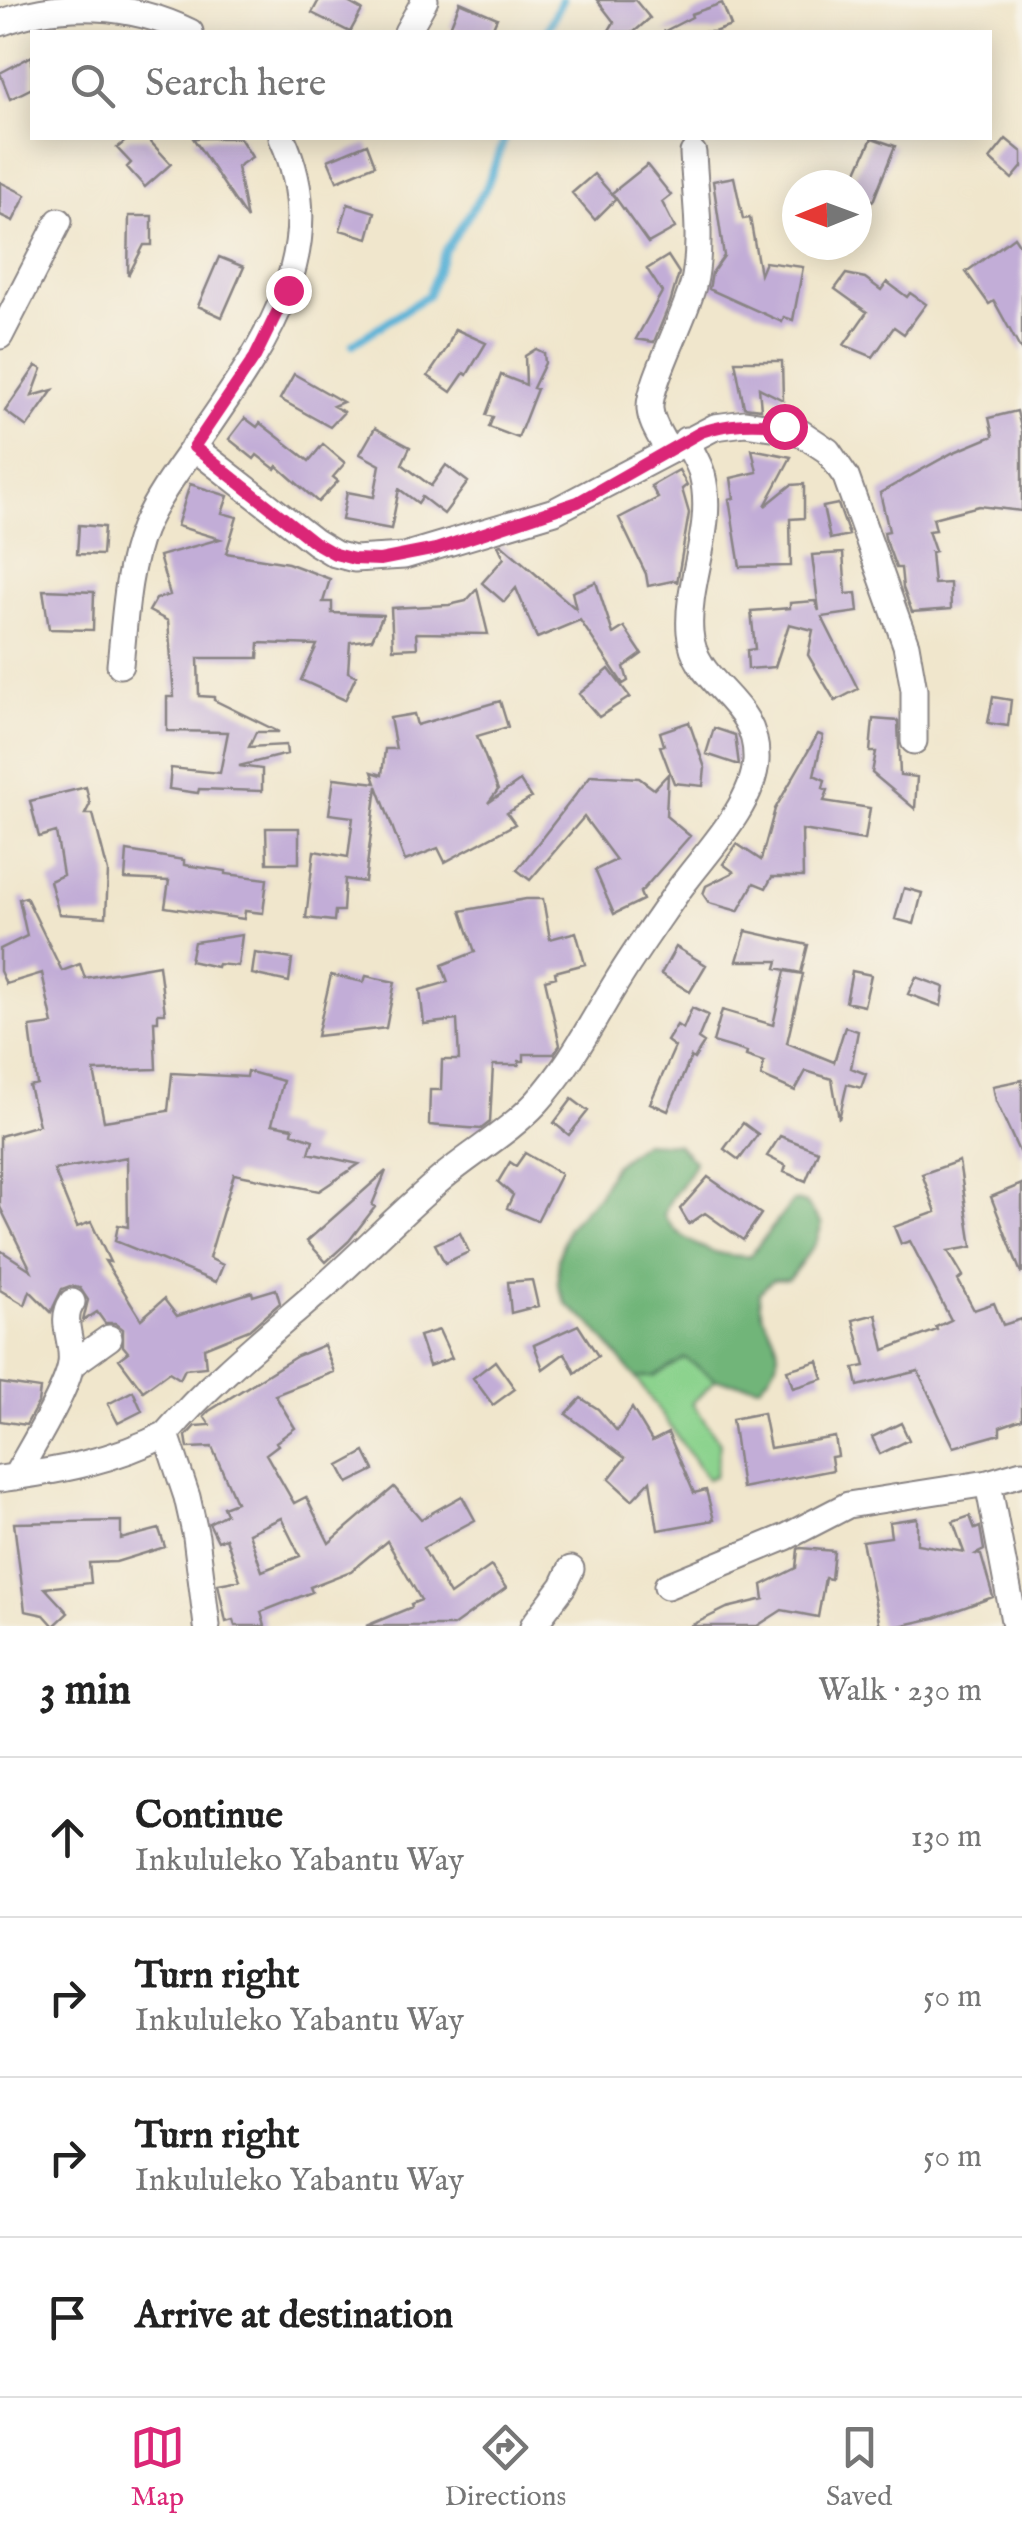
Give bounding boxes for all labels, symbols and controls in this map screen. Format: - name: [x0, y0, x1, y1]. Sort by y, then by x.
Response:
- search box: [30, 30, 992, 140]
- icon: search: [65, 58, 120, 113]
- text: Search here: [145, 61, 326, 109]
- north arrow: [782, 170, 872, 260]
- route end: [266, 268, 312, 314]
- route start: [762, 404, 808, 450]
- text: 3 min: [40, 1665, 131, 1718]
- text: Walk · 230 m: [818, 1671, 982, 1712]
- text: Continue: [135, 1793, 283, 1841]
- icon: ahead: [40, 1810, 95, 1865]
- text: 130 m: [911, 1817, 982, 1858]
- text: Inkululeko Yabantu Way: [135, 1841, 464, 1882]
- text: Turn right: [135, 1953, 299, 2001]
- icon: right: [40, 1970, 95, 2025]
- text: 50 m: [923, 1977, 982, 2018]
- text: Inkululeko Yabantu Way: [135, 2001, 464, 2042]
- text: Turn right: [135, 2113, 299, 2161]
- icon: right: [40, 2130, 95, 2185]
- text: 50 m: [923, 2137, 982, 2178]
- text: Inkululeko Yabantu Way: [135, 2161, 464, 2202]
- icon: arrive: [40, 2290, 95, 2345]
- text: Arrive at destination: [135, 2293, 453, 2341]
- tab: Map: [130, 2420, 185, 2515]
- tab: Directions: [444, 2420, 566, 2515]
- tab: Saved: [826, 2420, 892, 2515]

